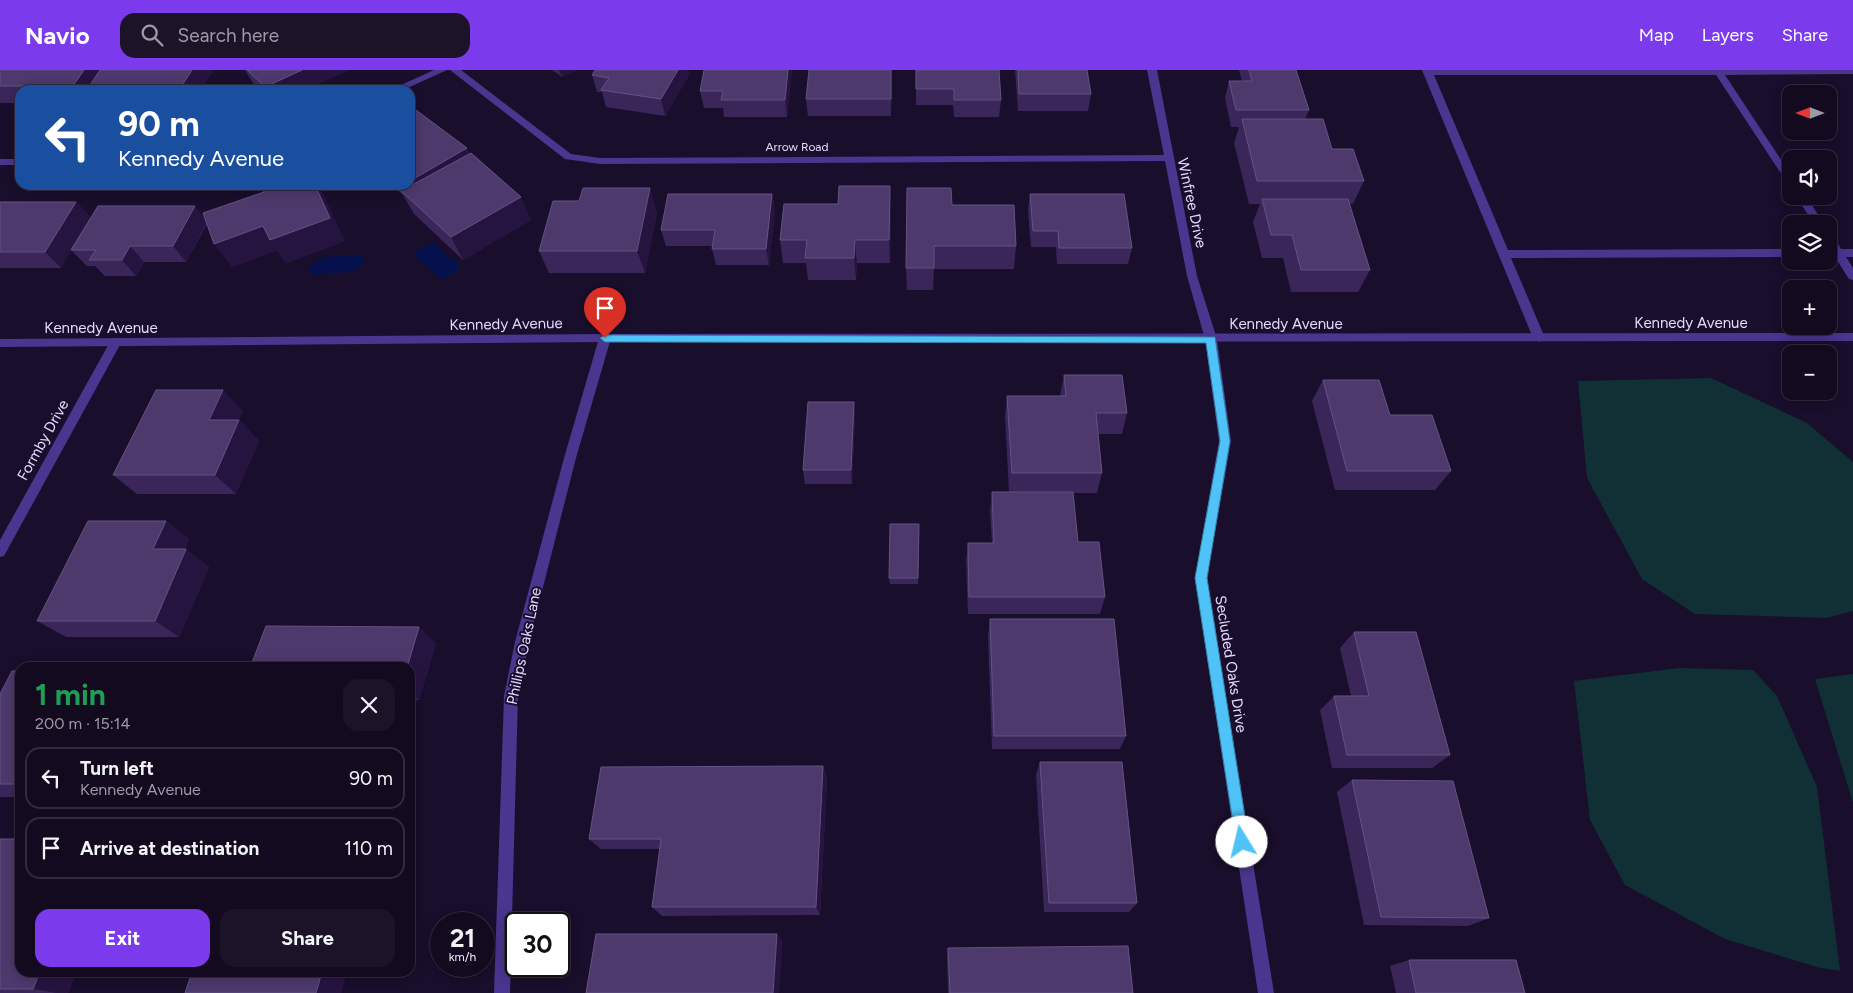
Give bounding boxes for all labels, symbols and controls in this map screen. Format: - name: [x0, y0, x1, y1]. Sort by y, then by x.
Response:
- search box: [120, 13, 470, 58]
- text: Navio: [25, 21, 90, 50]
- icon: search: [138, 21, 166, 49]
- text: Search here: [178, 24, 279, 47]
- text: Map: [1639, 24, 1674, 46]
- text: Layers: [1702, 24, 1754, 46]
- text: Share: [1782, 24, 1828, 46]
- north arrow: [1782, 85, 1838, 140]
- map controls: [1782, 85, 1837, 400]
- text: 90 m: [118, 103, 200, 145]
- icon: left: [35, 105, 100, 170]
- street label: Arrow Road: [765, 140, 829, 154]
- text: Kennedy Avenue: [118, 145, 284, 172]
- button: sound: [1782, 150, 1837, 205]
- street label: Winfree Drive: [1174, 156, 1210, 250]
- button: layers: [1782, 215, 1837, 270]
- button: +: [1782, 280, 1837, 335]
- pin: [584, 287, 626, 338]
- icon: arrive: [591, 294, 619, 322]
- street label: Kennedy Avenue: [449, 314, 563, 334]
- street label: Kennedy Avenue: [1634, 314, 1748, 332]
- street label: Kennedy Avenue: [1229, 315, 1343, 333]
- street label: Kennedy Avenue: [44, 319, 158, 337]
- button: −: [1782, 345, 1837, 400]
- street label: Formby Drive: [13, 397, 73, 483]
- street label: Phillips Oaks Lane: [503, 586, 545, 706]
- street label: Secluded Oaks Drive: [1211, 594, 1251, 734]
- text: 1 min: [35, 676, 106, 713]
- button: close: [343, 679, 395, 731]
- text: 200 m · 15:14: [35, 714, 130, 733]
- text: Turn left: [80, 757, 154, 780]
- icon: left: [37, 764, 65, 792]
- text: 90 m: [349, 767, 393, 790]
- text: Kennedy Avenue: [80, 780, 201, 799]
- position arrow: [1215, 815, 1267, 867]
- icon: arrive: [37, 834, 65, 862]
- text: Arrive at destination: [80, 837, 259, 860]
- text: 110 m: [344, 837, 393, 860]
- button: Exit: [35, 909, 210, 967]
- button: Share: [220, 909, 395, 967]
- speed limit sign: 30: [505, 912, 570, 977]
- text: 21: [450, 923, 475, 953]
- text: km/h: [449, 950, 476, 964]

